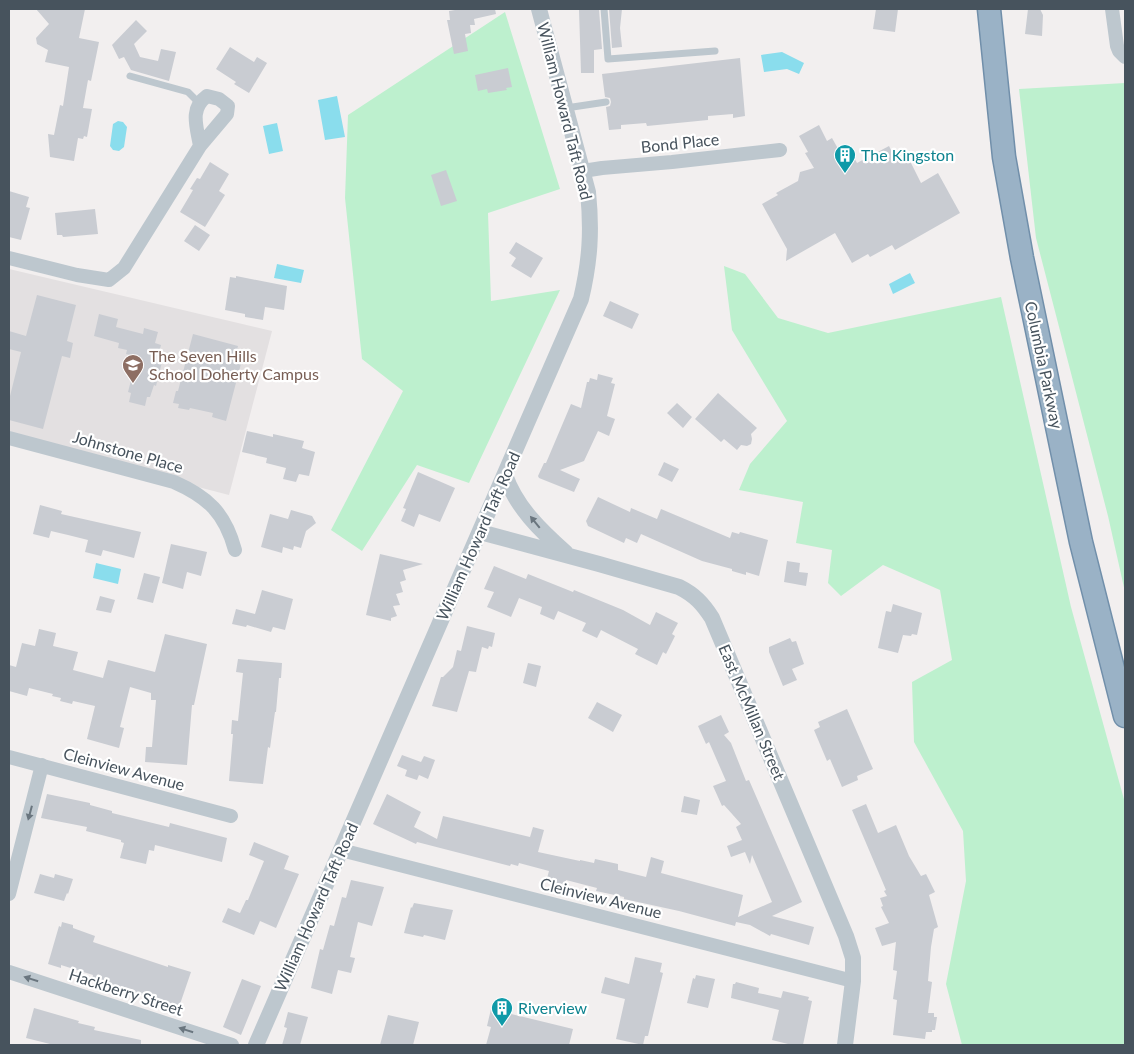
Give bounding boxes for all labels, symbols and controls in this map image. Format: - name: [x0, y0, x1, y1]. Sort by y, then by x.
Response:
- street label: William Howard Taft Road: [534, 20, 597, 202]
- street label: Bond Place: [640, 129, 720, 156]
- building icon: The Kingston: [833, 143, 857, 174]
- place label: The Kingston: [861, 145, 954, 164]
- street label: Columbia Parkway: [1022, 299, 1067, 431]
- place label: The Seven Hills School Doherty Campus: [149, 346, 319, 383]
- school or university icon: The Seven Hills School Doherty Campus: [121, 353, 145, 384]
- street label: Johnstone Place: [71, 427, 185, 476]
- street label: William Howard Taft Road: [432, 449, 523, 623]
- one-way arrow: [529, 516, 540, 529]
- street label: East McMillan Street: [715, 641, 790, 783]
- street label: Cleinview Avenue: [61, 743, 187, 794]
- one-way arrow: [26, 805, 34, 820]
- street label: William Howard Taft Road: [270, 820, 361, 994]
- street label: Cleinview Avenue: [538, 873, 664, 922]
- street label: Hackberry Street: [67, 964, 186, 1019]
- one-way arrow: [24, 975, 39, 982]
- building icon: Riverview: [490, 996, 514, 1027]
- place label: Riverview: [518, 998, 588, 1017]
- one-way arrow: [178, 1026, 193, 1033]

